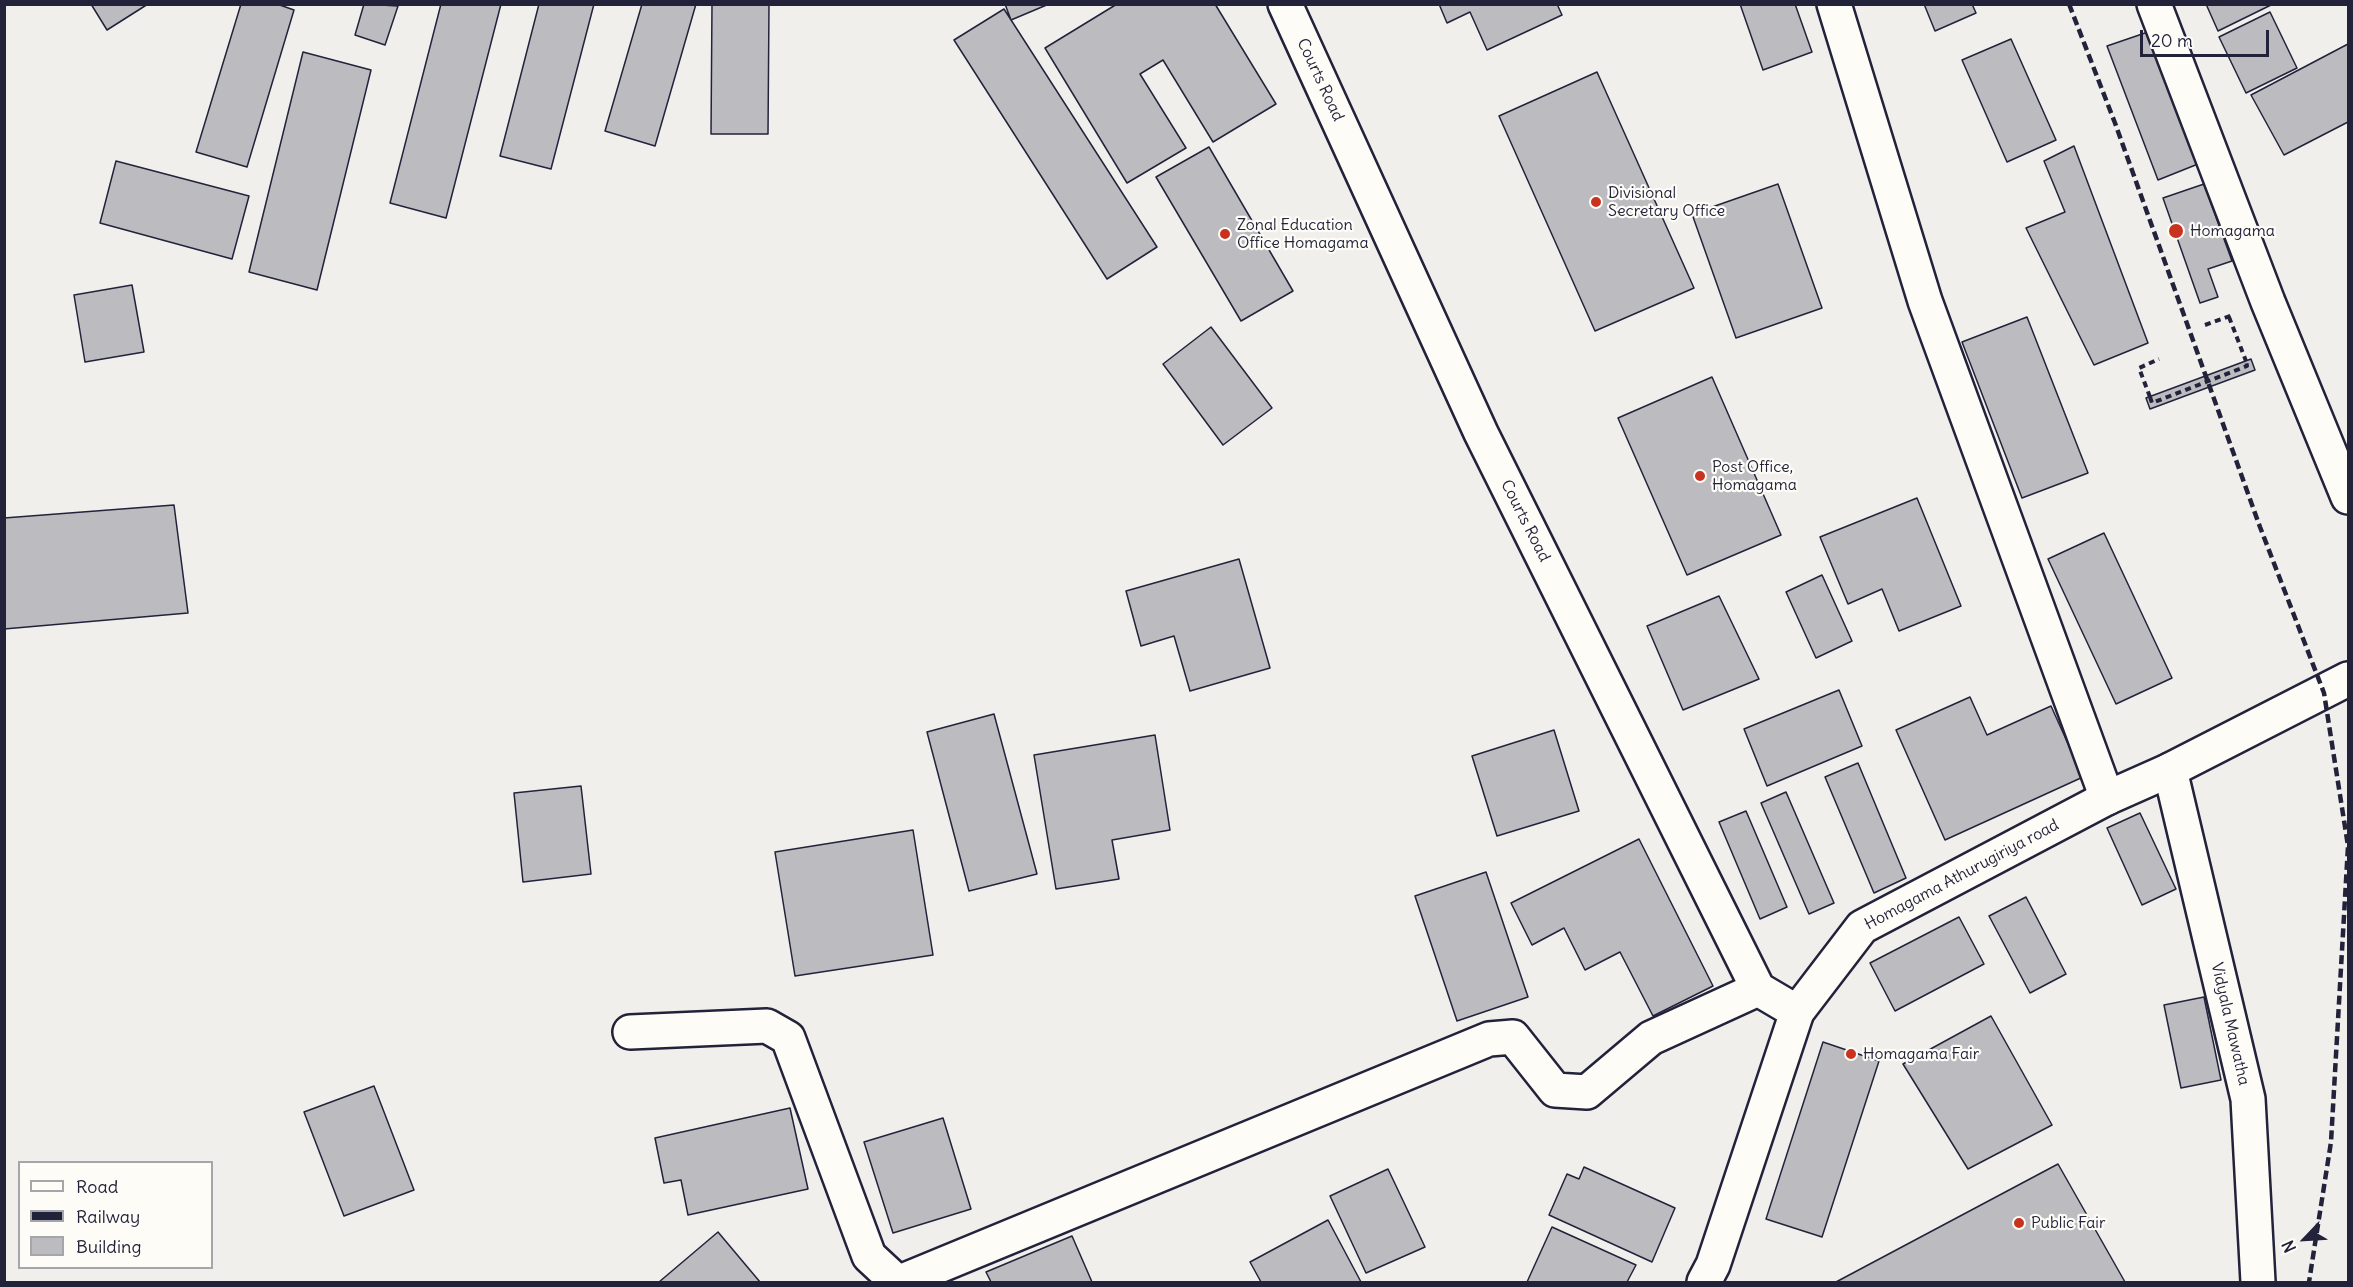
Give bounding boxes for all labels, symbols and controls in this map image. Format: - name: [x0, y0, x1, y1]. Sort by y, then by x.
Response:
- scale bar: [2143, 18, 2272, 56]
- text: 20 m: [2151, 29, 2193, 52]
- street label: Courts Road: [1292, 36, 1348, 124]
- place label: Divisional Secretary Office: [1608, 183, 1725, 221]
- marker: Divisional Secretary Office: [1589, 195, 1603, 209]
- place label: Zonal Education Office Homagama: [1237, 215, 1369, 253]
- place label: Homagama: [2190, 221, 2275, 241]
- marker: Homagama: [2167, 222, 2185, 240]
- marker: Zonal Education Office Homagama: [1218, 227, 1232, 241]
- place label: Post Office, Homagama: [1712, 457, 1797, 495]
- marker: Post Office, Homagama: [1693, 469, 1707, 483]
- street label: Courts Road: [1496, 477, 1554, 565]
- street label: Homagama Athurugiriya road: [1862, 816, 2062, 934]
- street label: Vidyala Mawatha: [2207, 961, 2253, 1087]
- place label: Homagama Fair: [1863, 1044, 1979, 1064]
- marker: Homagama Fair: [1844, 1047, 1858, 1061]
- legend: [18, 1161, 213, 1269]
- text: Road: [76, 1175, 118, 1198]
- text: Railway: [76, 1205, 140, 1228]
- north arrow: [2275, 1209, 2335, 1269]
- place label: Public Fair: [2031, 1213, 2105, 1233]
- marker: Public Fair: [2012, 1216, 2026, 1230]
- text: Building: [76, 1235, 141, 1258]
- text: N: [2277, 1237, 2300, 1256]

